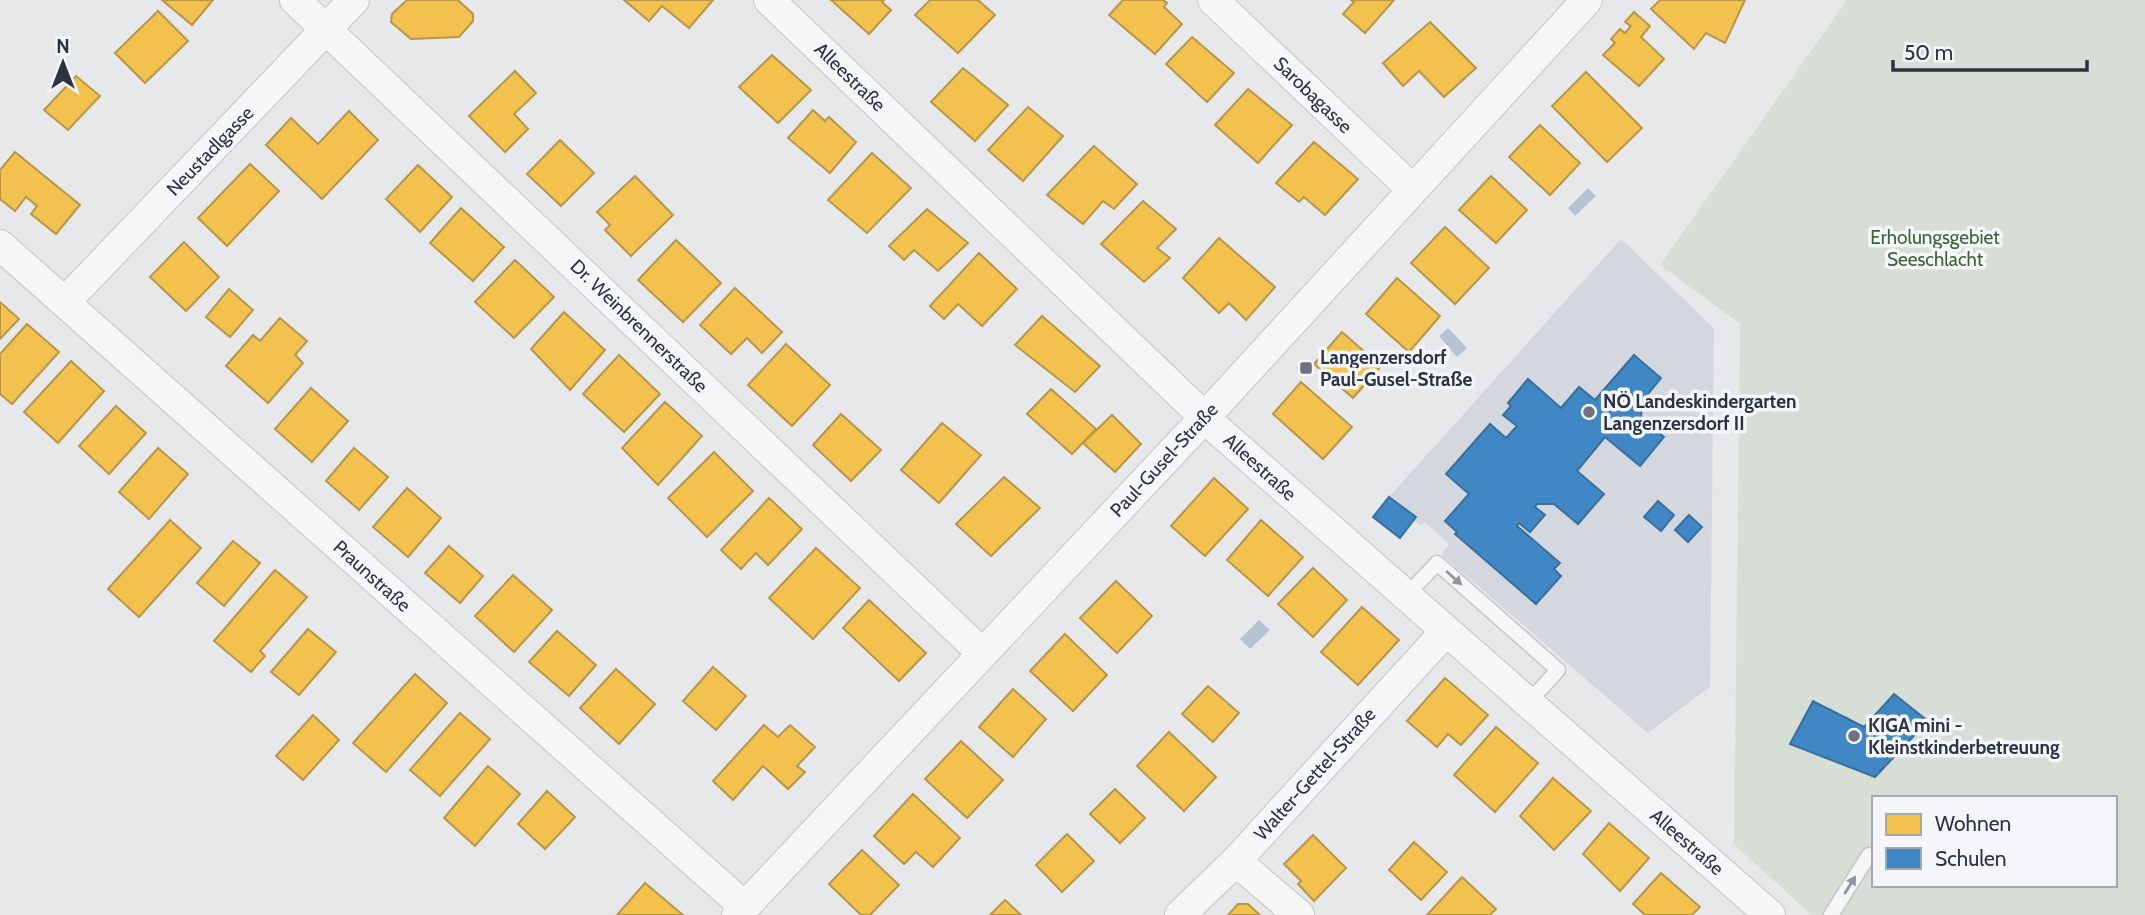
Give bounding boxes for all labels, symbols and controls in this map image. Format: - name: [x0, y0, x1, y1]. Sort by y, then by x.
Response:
- north arrow: [28, 28, 98, 98]
- scale bar: [1893, 28, 2087, 72]
- text: N: [56, 35, 70, 58]
- street label: Alleestraße: [810, 38, 890, 117]
- text: 50 m: [1904, 40, 1953, 65]
- street label: Sarobagasse: [1269, 52, 1357, 138]
- street label: Neustadlgasse: [162, 101, 258, 200]
- park label: Erholungsgebiet Seeschlacht: [1870, 226, 2000, 271]
- street label: Dr. Weinbrennerstraße: [566, 255, 713, 398]
- place label: Langenzersdorf Paul-Gusel-Straße: [1320, 346, 1472, 391]
- marker: Langenzersdorf Paul-Gusel-Straße: [1298, 360, 1314, 376]
- place label: NÖ Landeskindergarten Langenzersdorf II: [1603, 390, 1796, 435]
- street label: Paul-Gusel-Straße: [1105, 398, 1223, 522]
- marker: NÖ Landeskindergarten Langenzersdorf II: [1581, 404, 1597, 420]
- street label: Alleestraße: [1219, 428, 1301, 506]
- street label: Praunstraße: [329, 535, 416, 617]
- one-way arrow: [1445, 569, 1462, 585]
- street label: Walter-Gettel-Straße: [1249, 703, 1381, 845]
- place label: KIGA mini - Kleinstkinderbetreuung: [1868, 714, 2060, 759]
- marker: KIGA mini - Kleinstkinderbetreuung: [1846, 728, 1862, 744]
- legend: [1872, 796, 2117, 887]
- street label: Alleestraße: [1646, 804, 1729, 880]
- text: Wohnen: [1935, 811, 2011, 836]
- text: Schulen: [1935, 846, 2007, 871]
- one-way arrow: [1843, 875, 1856, 895]

